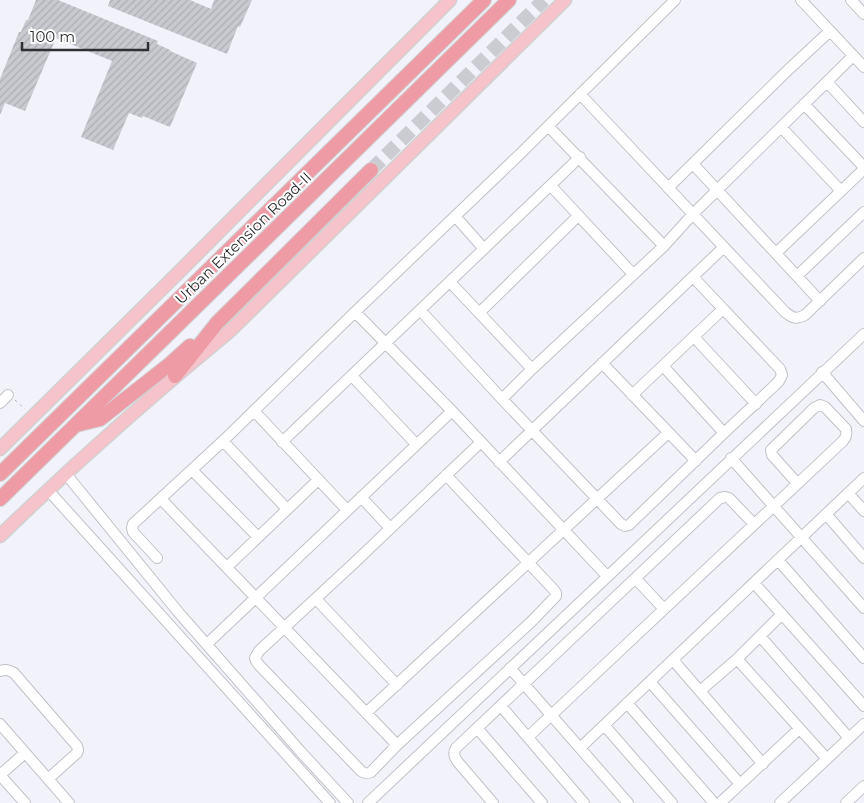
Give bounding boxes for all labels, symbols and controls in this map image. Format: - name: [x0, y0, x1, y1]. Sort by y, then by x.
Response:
- scale bar: [22, 20, 149, 52]
- text: 100 m: [30, 27, 75, 46]
- street label: Urban Extension Road-II: [171, 168, 315, 308]

